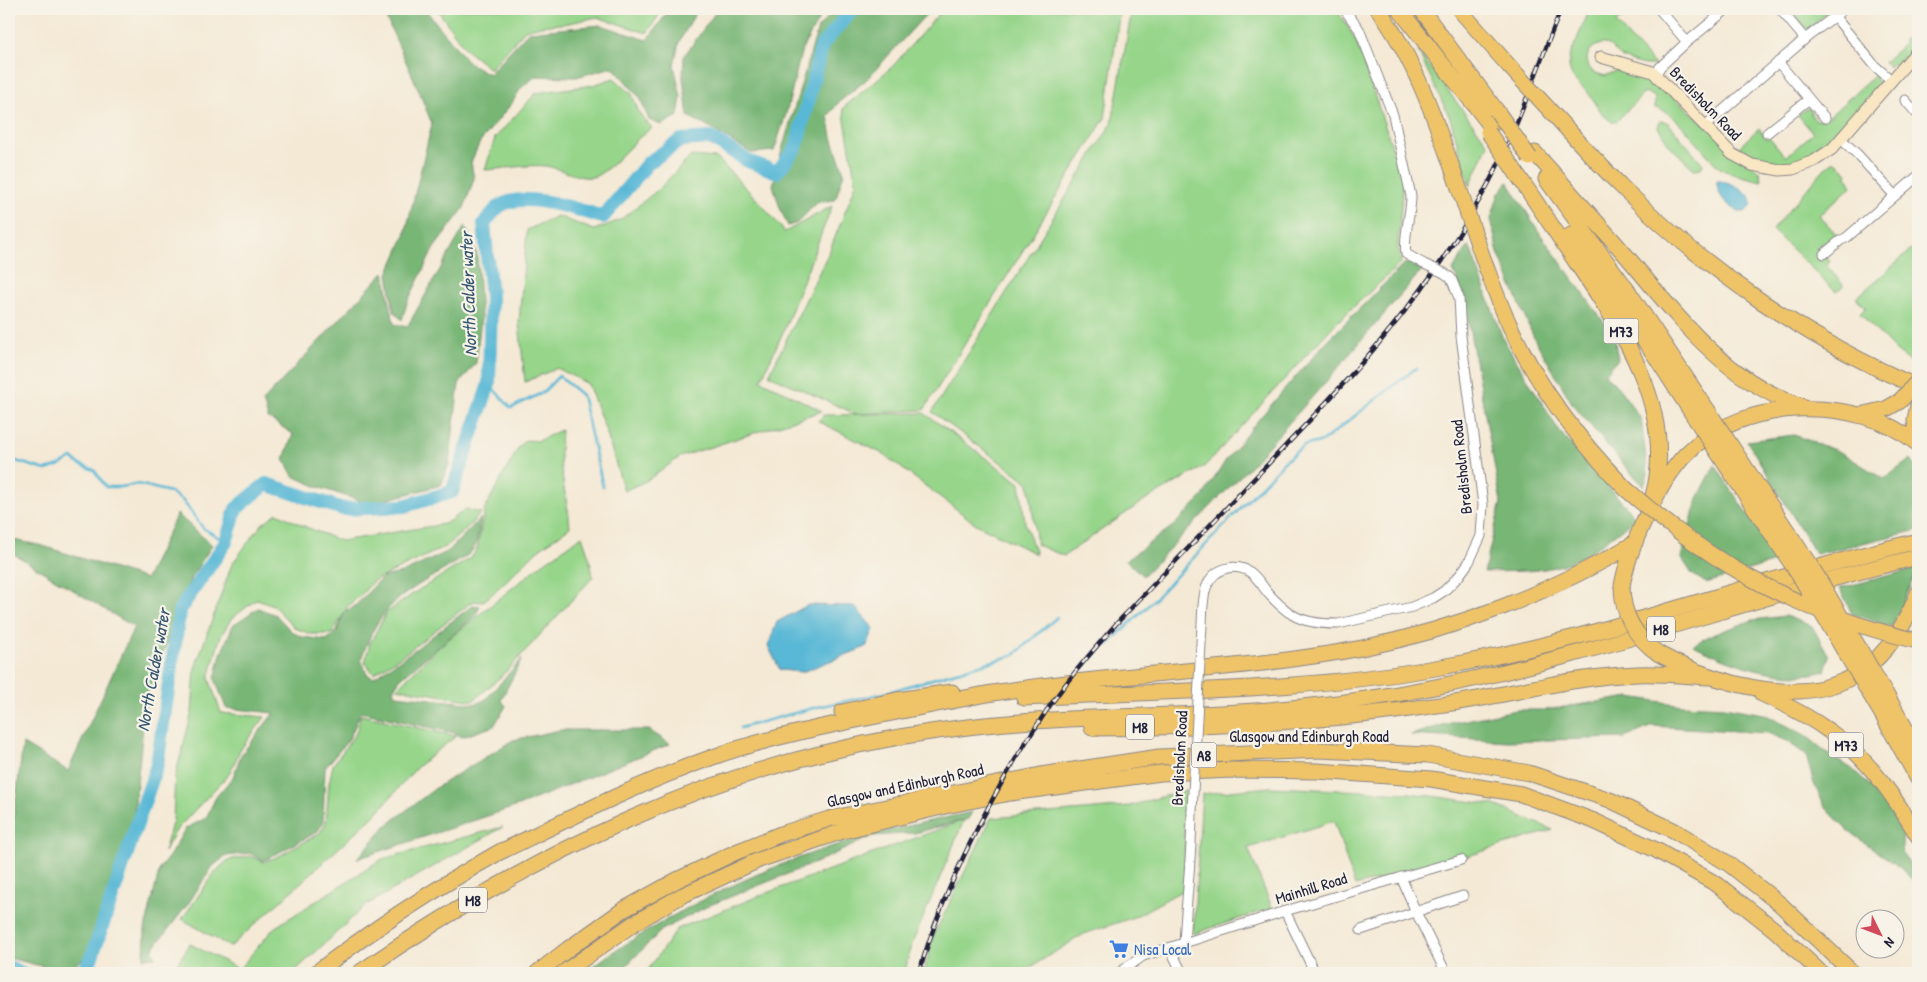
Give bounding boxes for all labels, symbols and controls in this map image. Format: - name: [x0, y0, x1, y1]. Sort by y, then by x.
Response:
- street label: Bredisholm Road: [1665, 61, 1747, 145]
- water label: North Calder water: [453, 229, 483, 357]
- road number: M73: [1604, 318, 1638, 344]
- street label: Bredisholm Road: [1445, 419, 1477, 515]
- water label: North Calder water: [130, 605, 176, 733]
- road number: M8: [1647, 616, 1675, 642]
- street label: Bredisholm Road: [1166, 710, 1192, 806]
- road number: M8: [1126, 714, 1154, 740]
- street label: Glasgow and Edinburgh Road: [1229, 725, 1389, 747]
- road number: M73: [1828, 732, 1864, 758]
- road number: A8: [1192, 742, 1216, 768]
- street label: Glasgow and Edinburgh Road: [825, 758, 985, 812]
- street label: Mainhill Road: [1273, 867, 1349, 909]
- road number: M8: [459, 888, 487, 912]
- north arrow: [1854, 910, 1904, 960]
- text: N: [1880, 934, 1900, 953]
- supermarket icon: Nisa Local: [1108, 938, 1130, 960]
- place label: Nisa Local: [1134, 938, 1192, 960]

